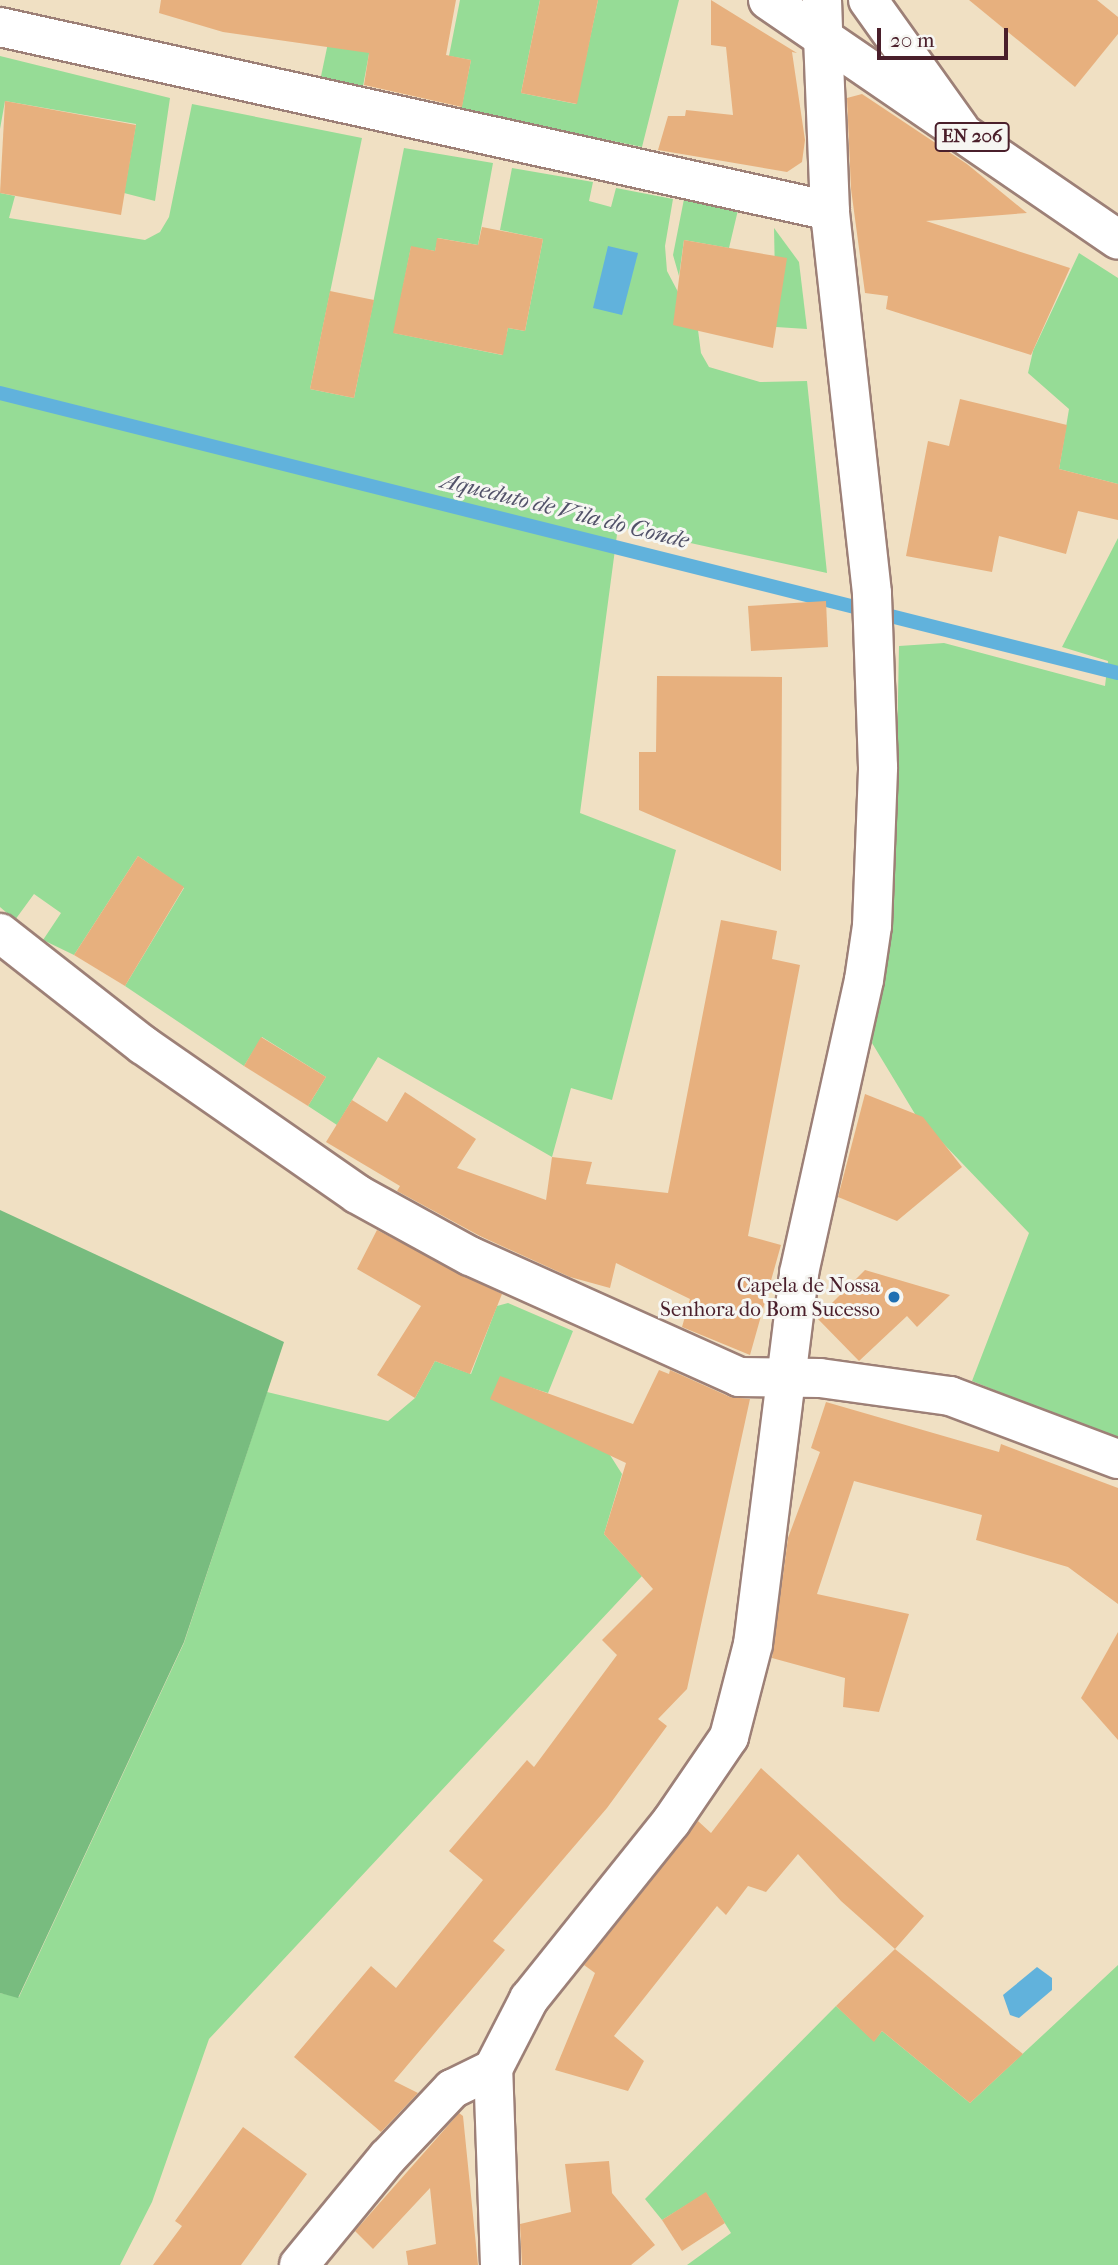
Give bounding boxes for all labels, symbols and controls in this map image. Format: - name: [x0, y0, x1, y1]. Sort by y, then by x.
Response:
- scale bar: [880, 14, 1011, 58]
- text: 20 m: [890, 28, 934, 52]
- road number: EN 206: [934, 122, 1010, 153]
- water label: Aqueduto de Vila do Conde: [439, 467, 691, 555]
- place label: Capela de Nossa Senhora do Bom Sucesso: [660, 1272, 880, 1322]
- marker: Capela de Nossa Senhora do Bom Sucesso: [886, 1289, 902, 1305]

